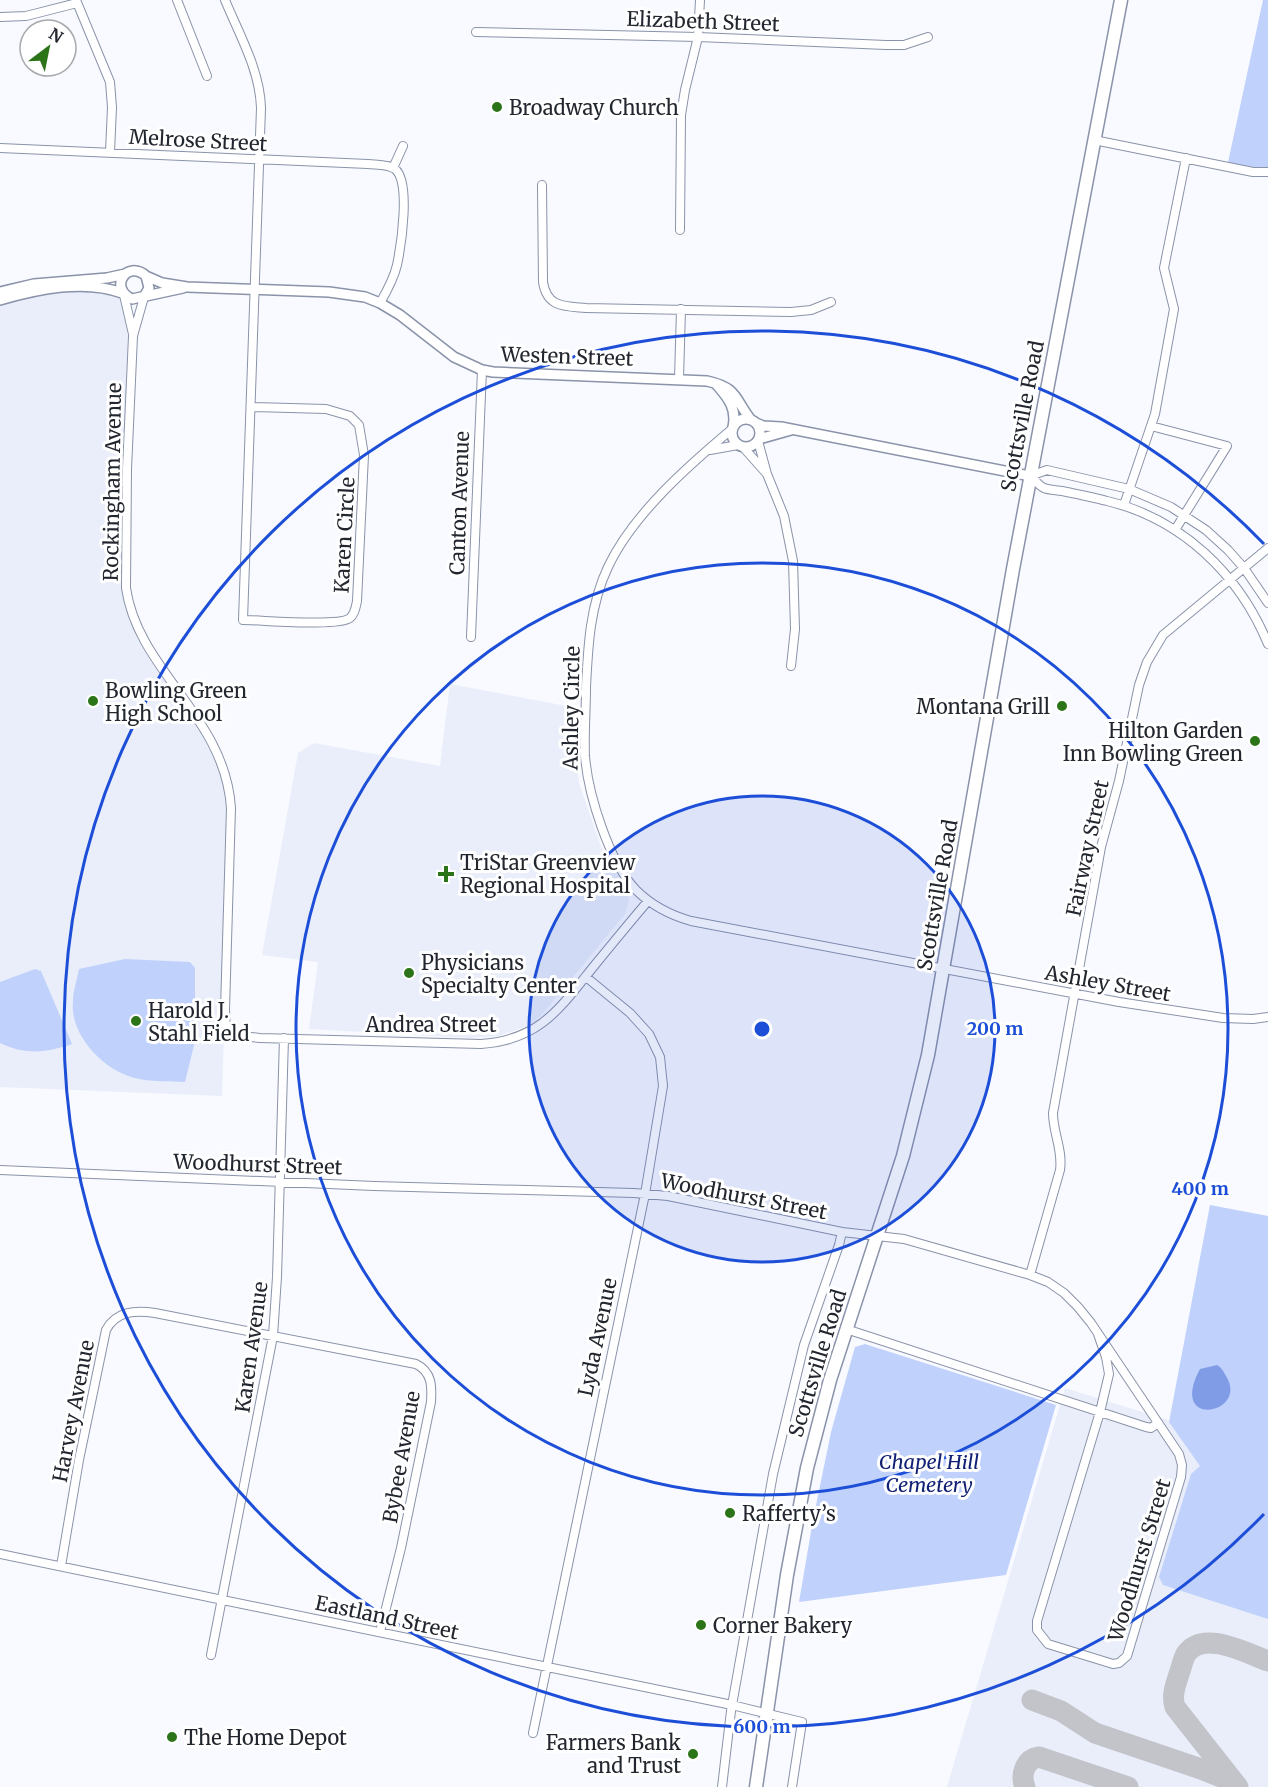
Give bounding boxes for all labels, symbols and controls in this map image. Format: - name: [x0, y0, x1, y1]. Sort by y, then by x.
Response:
- street label: Elizabeth Street: [626, 6, 780, 36]
- north arrow: [18, 18, 78, 78]
- text: N: [45, 23, 67, 47]
- place label: Broadway Church: [509, 95, 679, 120]
- marker: Broadway Church: [490, 100, 504, 114]
- street label: Melrose Street: [128, 124, 268, 156]
- street label: Scottsville Road: [995, 338, 1049, 494]
- street label: Westen Street: [499, 341, 634, 371]
- street label: Rockingham Avenue: [98, 382, 126, 582]
- street label: Canton Avenue: [444, 431, 474, 575]
- street label: Karen Circle: [328, 476, 360, 594]
- street label: Ashley Circle: [557, 646, 585, 771]
- place label: Bowling Green High School: [105, 678, 247, 726]
- marker: Bowling Green High School: [86, 694, 100, 708]
- place label: Montana Grill: [916, 694, 1050, 719]
- marker: Montana Grill: [1055, 699, 1069, 713]
- place label: Hilton Garden Inn Bowling Green: [1063, 718, 1243, 766]
- marker: Hilton Garden Inn Bowling Green: [1248, 734, 1262, 748]
- street label: Fairway Street: [1060, 777, 1114, 919]
- street label: Scottsville Road: [911, 817, 963, 973]
- place label: TriStar Greenview Regional Hospital: [460, 850, 636, 898]
- marker: TriStar Greenview Regional Hospital: [437, 865, 455, 883]
- place label: Physicians Specialty Center: [421, 950, 577, 998]
- street label: Ashley Street: [1042, 959, 1173, 1006]
- marker: Physicians Specialty Center: [402, 966, 416, 980]
- place label: Harold J. Stahl Field: [148, 998, 249, 1046]
- street label: Andrea Street: [364, 1012, 497, 1037]
- marker: Harold J. Stahl Field: [129, 1014, 143, 1028]
- text: 200 m: [967, 1017, 1023, 1040]
- centre of rings: [752, 1019, 772, 1039]
- street label: Woodhurst Street: [172, 1149, 343, 1179]
- street label: Woodhurst Street: [658, 1167, 829, 1224]
- text: 400 m: [1171, 1177, 1229, 1200]
- street label: Lyda Avenue: [572, 1275, 622, 1399]
- street label: Karen Avenue: [229, 1280, 273, 1414]
- street label: Scottsville Road: [783, 1286, 851, 1440]
- street label: Harvey Avenue: [47, 1338, 99, 1484]
- street label: Bybee Avenue: [377, 1389, 425, 1525]
- park label: Chapel Hill Cemetery: [879, 1449, 979, 1497]
- street label: Woodhurst Street: [1102, 1475, 1176, 1645]
- place label: Rafferty’s: [742, 1501, 836, 1526]
- marker: Rafferty’s: [723, 1506, 737, 1520]
- street label: Eastland Street: [313, 1590, 461, 1644]
- place label: Corner Bakery: [713, 1613, 852, 1638]
- marker: Corner Bakery: [694, 1618, 708, 1632]
- text: 600 m: [733, 1715, 791, 1738]
- place label: The Home Depot: [184, 1725, 347, 1750]
- marker: The Home Depot: [165, 1730, 179, 1744]
- place label: Farmers Bank and Trust: [546, 1730, 681, 1778]
- marker: Farmers Bank and Trust: [686, 1747, 700, 1761]

